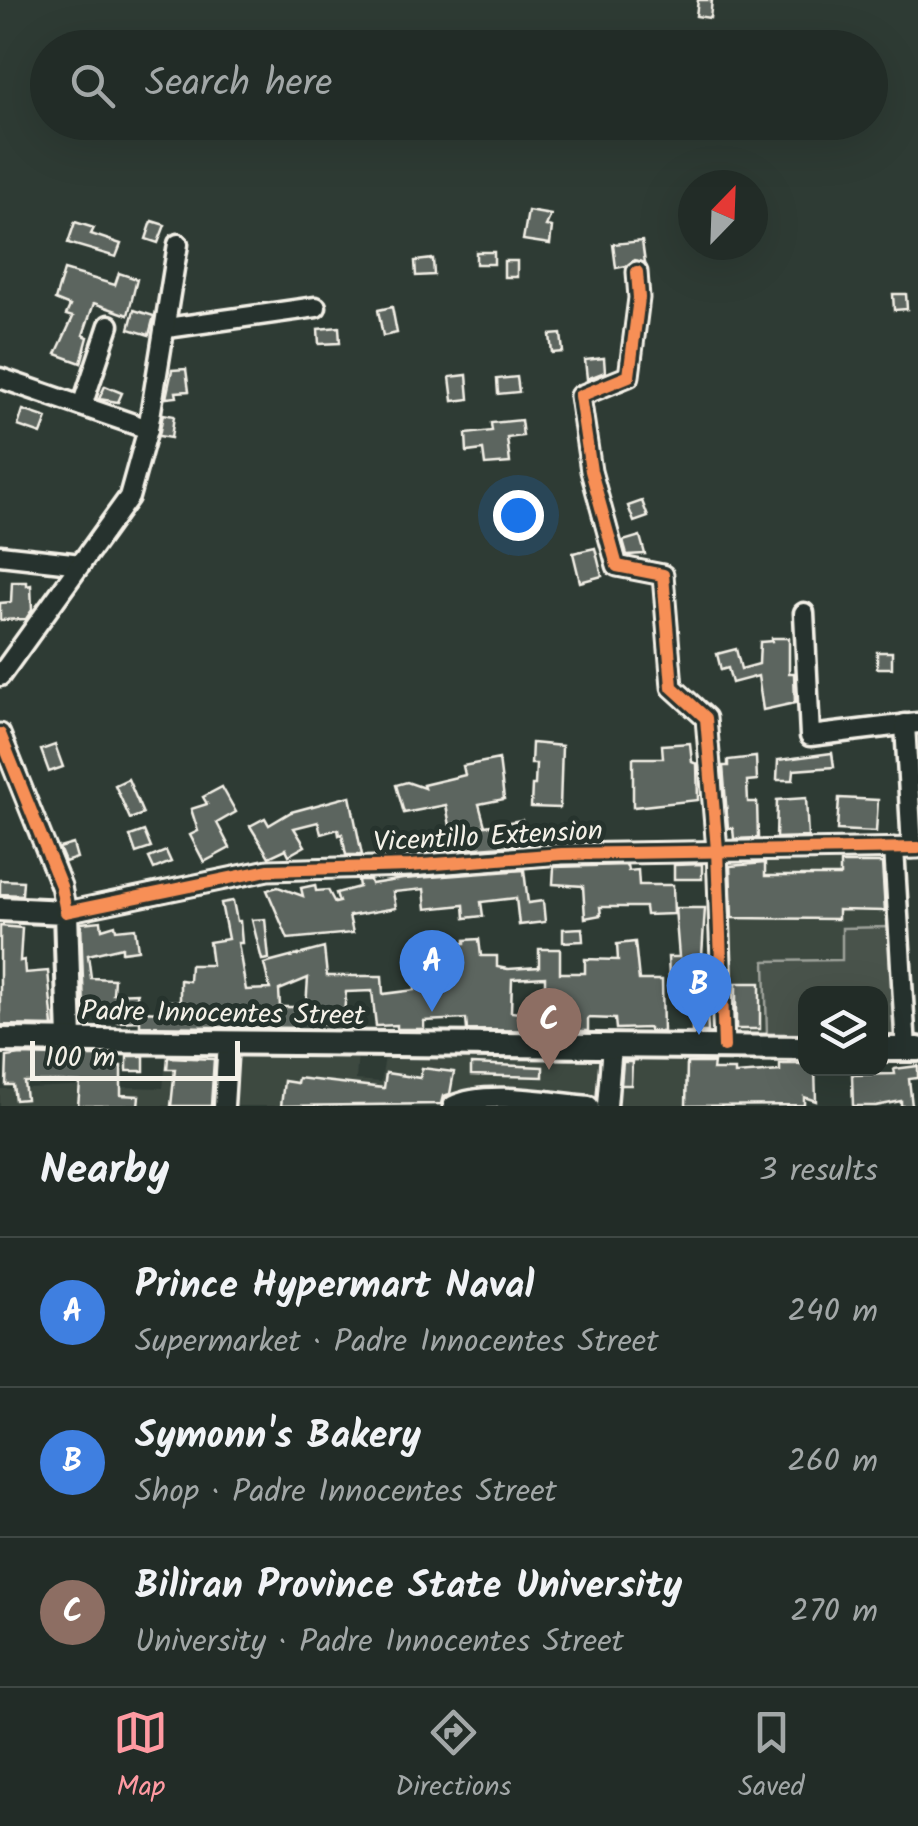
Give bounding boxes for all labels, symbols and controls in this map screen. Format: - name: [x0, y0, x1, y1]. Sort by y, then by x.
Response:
- search box: [30, 30, 888, 140]
- text: Search here: [145, 55, 332, 115]
- icon: search: [65, 58, 120, 113]
- north arrow: [678, 170, 768, 260]
- your location: [493, 490, 544, 541]
- street label: Vicentillo Extension: [372, 809, 604, 866]
- pin: A: [400, 930, 464, 1012]
- pin: B: [666, 952, 732, 1035]
- map controls: [798, 986, 888, 1076]
- button: layers: [798, 986, 888, 1076]
- pin: C: [516, 988, 582, 1070]
- street label: Padre Innocentes Street: [80, 990, 367, 1039]
- scale bar: [30, 1036, 240, 1080]
- text: 100 m: [45, 1036, 115, 1081]
- text: Nearby: [40, 1138, 169, 1205]
- text: 3 results: [759, 1146, 878, 1197]
- text: Prince Hypermart Naval: [135, 1257, 534, 1317]
- text: A: [62, 1287, 83, 1338]
- text: 240 m: [787, 1287, 878, 1338]
- text: Supermarket · Padre Innocentes Street: [135, 1317, 659, 1368]
- text: Symonn's Bakery: [135, 1407, 421, 1467]
- text: B: [63, 1437, 82, 1488]
- text: 260 m: [787, 1437, 878, 1488]
- text: Shop · Padre Innocentes Street: [135, 1467, 557, 1518]
- text: Biliran Province State University: [135, 1557, 682, 1617]
- text: C: [63, 1587, 82, 1638]
- text: 270 m: [790, 1587, 878, 1638]
- text: University · Padre Innocentes Street: [135, 1617, 624, 1668]
- tab: Map: [113, 1705, 168, 1810]
- tab: Directions: [395, 1705, 511, 1810]
- tab: Saved: [738, 1705, 805, 1810]

